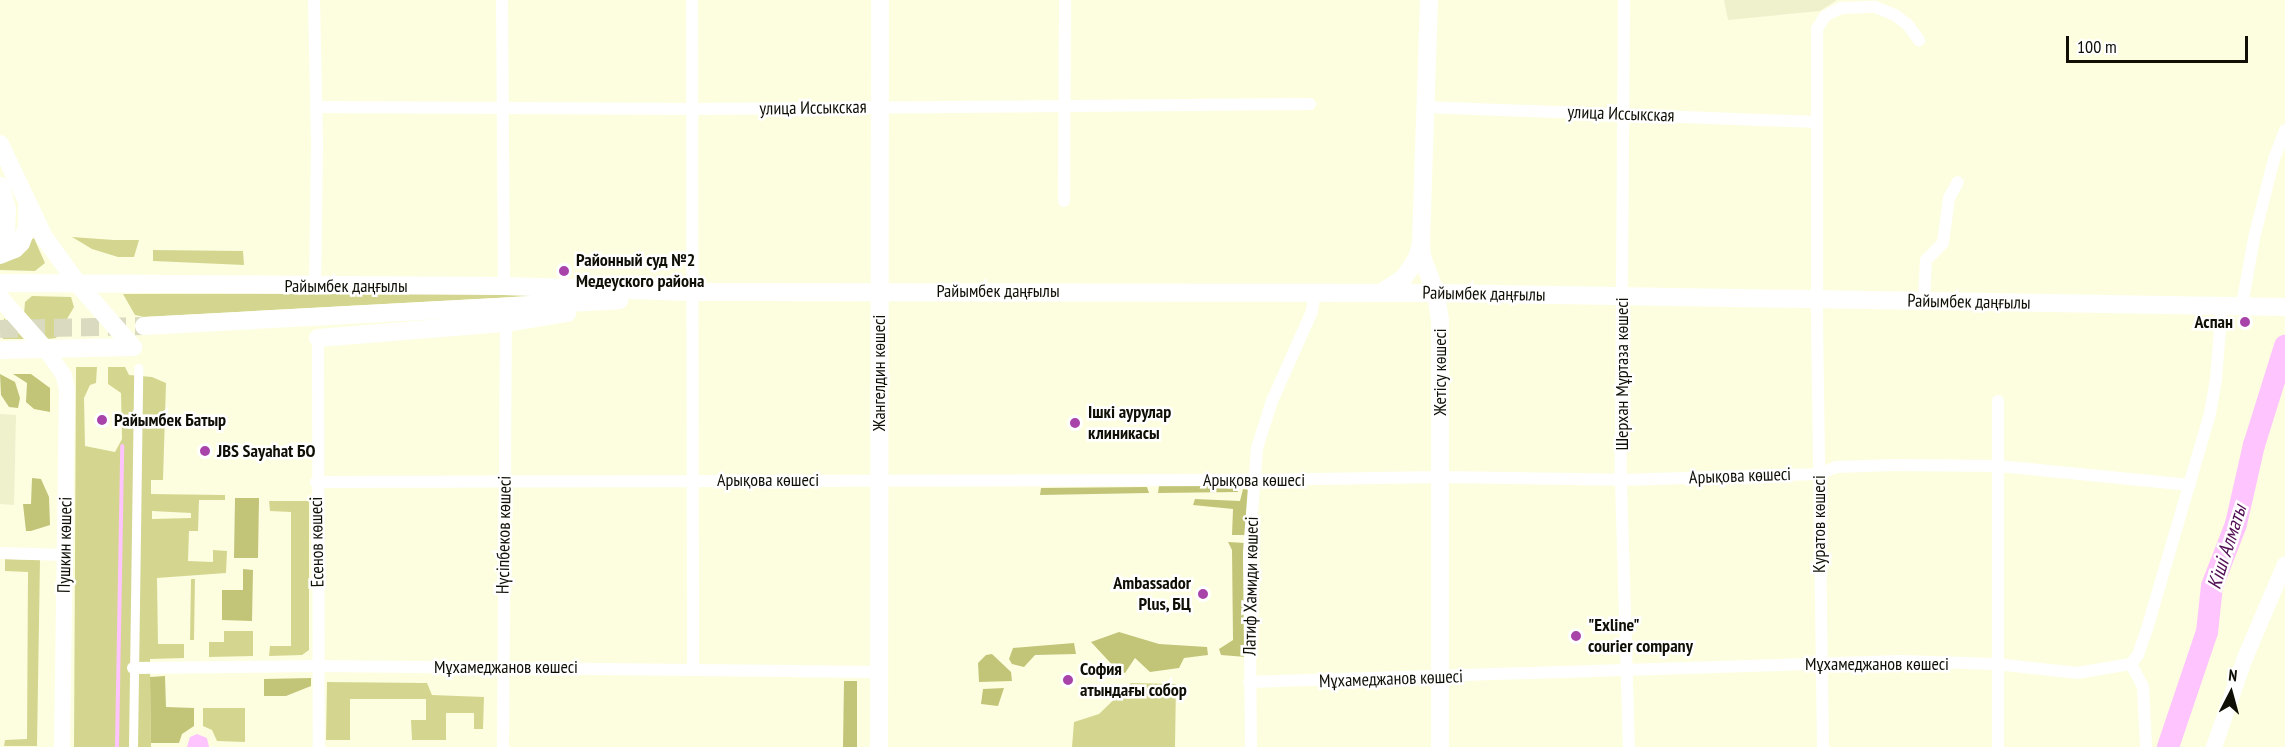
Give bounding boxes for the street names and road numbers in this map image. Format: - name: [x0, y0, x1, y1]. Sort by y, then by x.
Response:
- street label: улица Иссыкская: [759, 96, 867, 120]
- street label: улица Иссыкская: [1567, 101, 1675, 127]
- street label: Райымбек даңғылы: [284, 275, 408, 297]
- street label: Райымбек даңғылы: [936, 280, 1060, 302]
- street label: Райымбек даңғылы: [1422, 282, 1546, 306]
- street label: Райымбек даңғылы: [1907, 290, 2031, 314]
- street label: Шерхан Мұртаза көшесі: [1611, 297, 1633, 451]
- street label: Жангелдин көшесі: [868, 315, 890, 431]
- street label: Жетісу көшесі: [1429, 328, 1451, 416]
- street label: Арықова көшесі: [1689, 463, 1791, 489]
- street label: Арықова көшесі: [717, 469, 819, 491]
- street label: Арықова көшесі: [1203, 469, 1305, 491]
- street label: Куратов көшесі: [1808, 475, 1830, 573]
- street label: Нүсіпбеков көшесі: [492, 476, 516, 594]
- street label: Есенов көшесі: [305, 496, 329, 588]
- street label: Пушкин көшесі: [53, 497, 77, 593]
- street label: Латиф Хамиди көшесі: [1239, 516, 1263, 656]
- street label: Мұхамеджанов көшесі: [1805, 653, 1949, 675]
- street label: Мұхамеджанов көшесі: [434, 656, 578, 678]
- street label: Мұхамеджанов көшесі: [1319, 666, 1463, 692]

